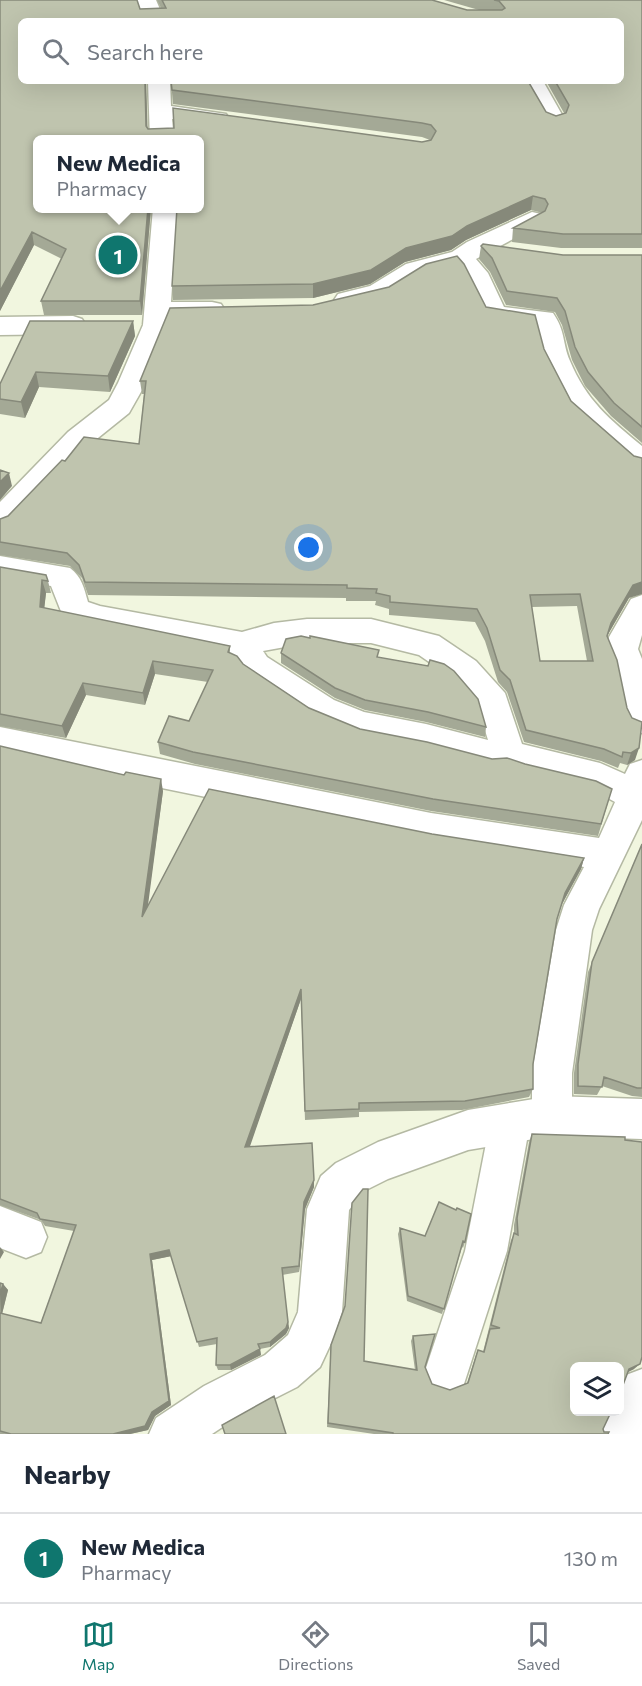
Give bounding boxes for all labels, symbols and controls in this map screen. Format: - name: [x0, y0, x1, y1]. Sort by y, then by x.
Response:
- search box: [18, 18, 624, 84]
- icon: search: [39, 35, 72, 68]
- text: Search here: [87, 38, 203, 65]
- popup: [33, 135, 204, 213]
- text: New Medica: [56, 149, 181, 176]
- text: Pharmacy: [56, 176, 147, 200]
- pin: 1: [98, 232, 138, 278]
- your location: [294, 533, 323, 562]
- map controls: [570, 1362, 624, 1416]
- button: layers: [570, 1362, 624, 1416]
- text: Nearby: [24, 1458, 111, 1489]
- text: New Medica: [81, 1533, 205, 1560]
- text: 1: [39, 1546, 48, 1570]
- text: 130 m: [564, 1546, 618, 1570]
- text: Pharmacy: [81, 1560, 172, 1584]
- tab: Map: [82, 1618, 115, 1673]
- tab: Directions: [278, 1618, 353, 1673]
- tab: Saved: [517, 1618, 560, 1673]

